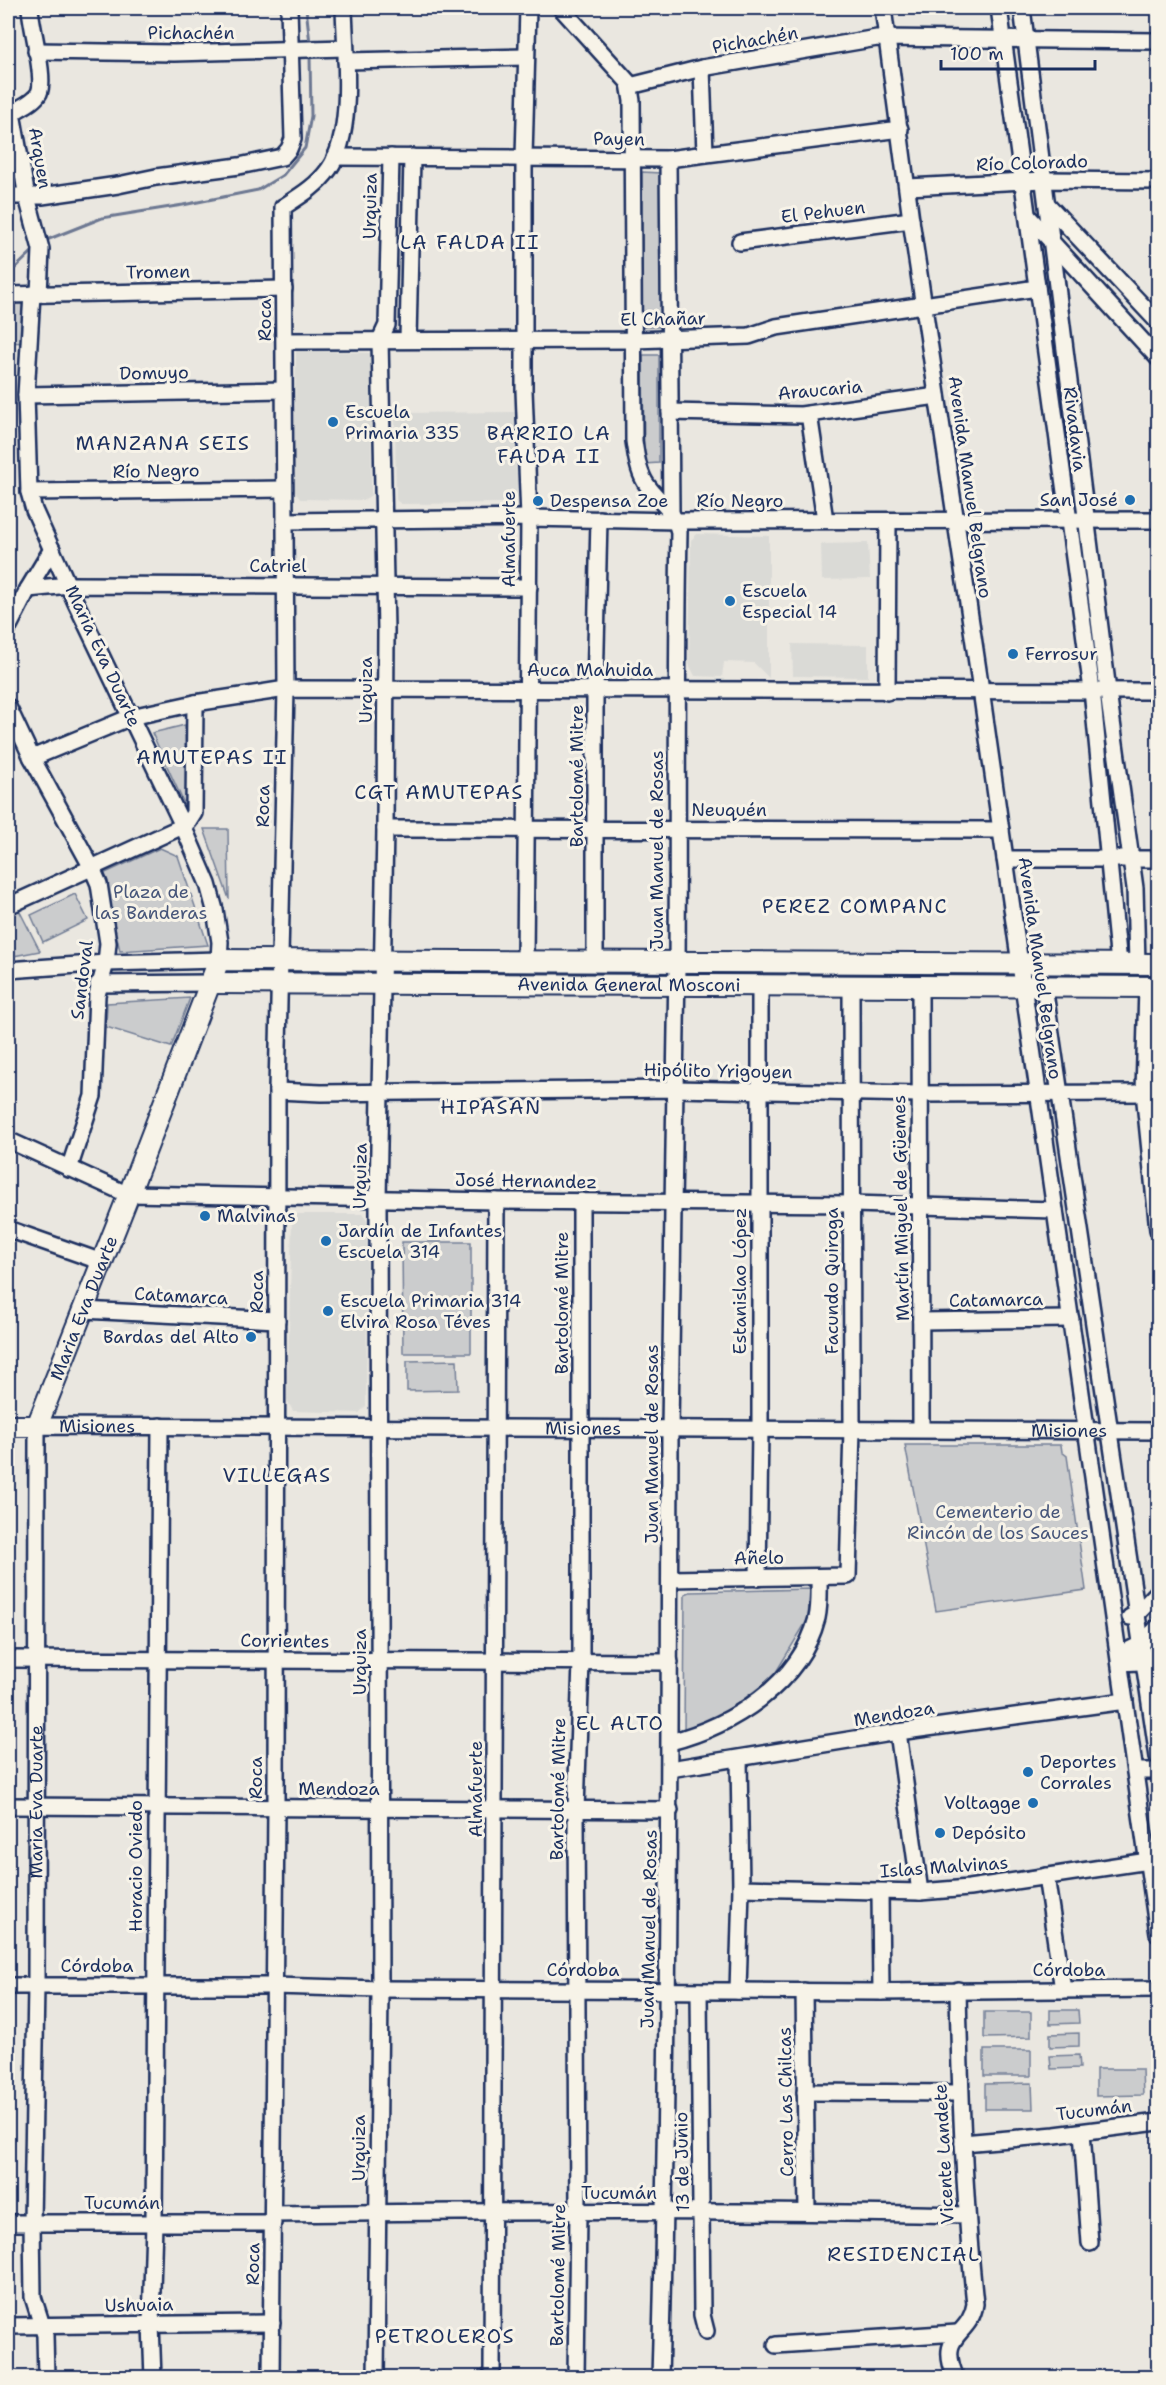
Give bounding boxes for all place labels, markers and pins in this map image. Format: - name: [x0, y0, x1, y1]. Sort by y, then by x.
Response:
- place label: Escuela Primaria 335: [345, 400, 459, 445]
- marker: Escuela Primaria 335: [326, 415, 340, 429]
- place label: San José: [1040, 488, 1118, 512]
- place label: Despensa Zoe: [550, 489, 669, 513]
- marker: San José: [1123, 493, 1137, 507]
- marker: Despensa Zoe: [531, 494, 545, 508]
- place label: Escuela Especial 14: [742, 579, 837, 624]
- marker: Escuela Especial 14: [723, 594, 737, 608]
- place label: Ferrosur: [1025, 642, 1098, 666]
- marker: Ferrosur: [1006, 647, 1020, 661]
- place label: Malvinas: [217, 1204, 296, 1228]
- marker: Malvinas: [198, 1209, 212, 1223]
- place label: Jardín de Infantes Escuela 314: [338, 1219, 502, 1264]
- marker: Jardín de Infantes Escuela 314: [319, 1234, 333, 1248]
- place label: Escuela Primaria 314 Elvira Rosa Téves: [340, 1289, 521, 1334]
- marker: Escuela Primaria 314 Elvira Rosa Téves: [321, 1304, 335, 1318]
- place label: Bardas del Alto: [103, 1325, 239, 1349]
- marker: Bardas del Alto: [244, 1330, 258, 1344]
- place label: Deportes Corrales: [1040, 1750, 1117, 1795]
- marker: Deportes Corrales: [1021, 1765, 1035, 1779]
- place label: Voltagge: [944, 1791, 1021, 1815]
- marker: Voltagge: [1026, 1796, 1040, 1810]
- place label: Depósito: [952, 1821, 1026, 1845]
- marker: Depósito: [933, 1826, 947, 1840]

